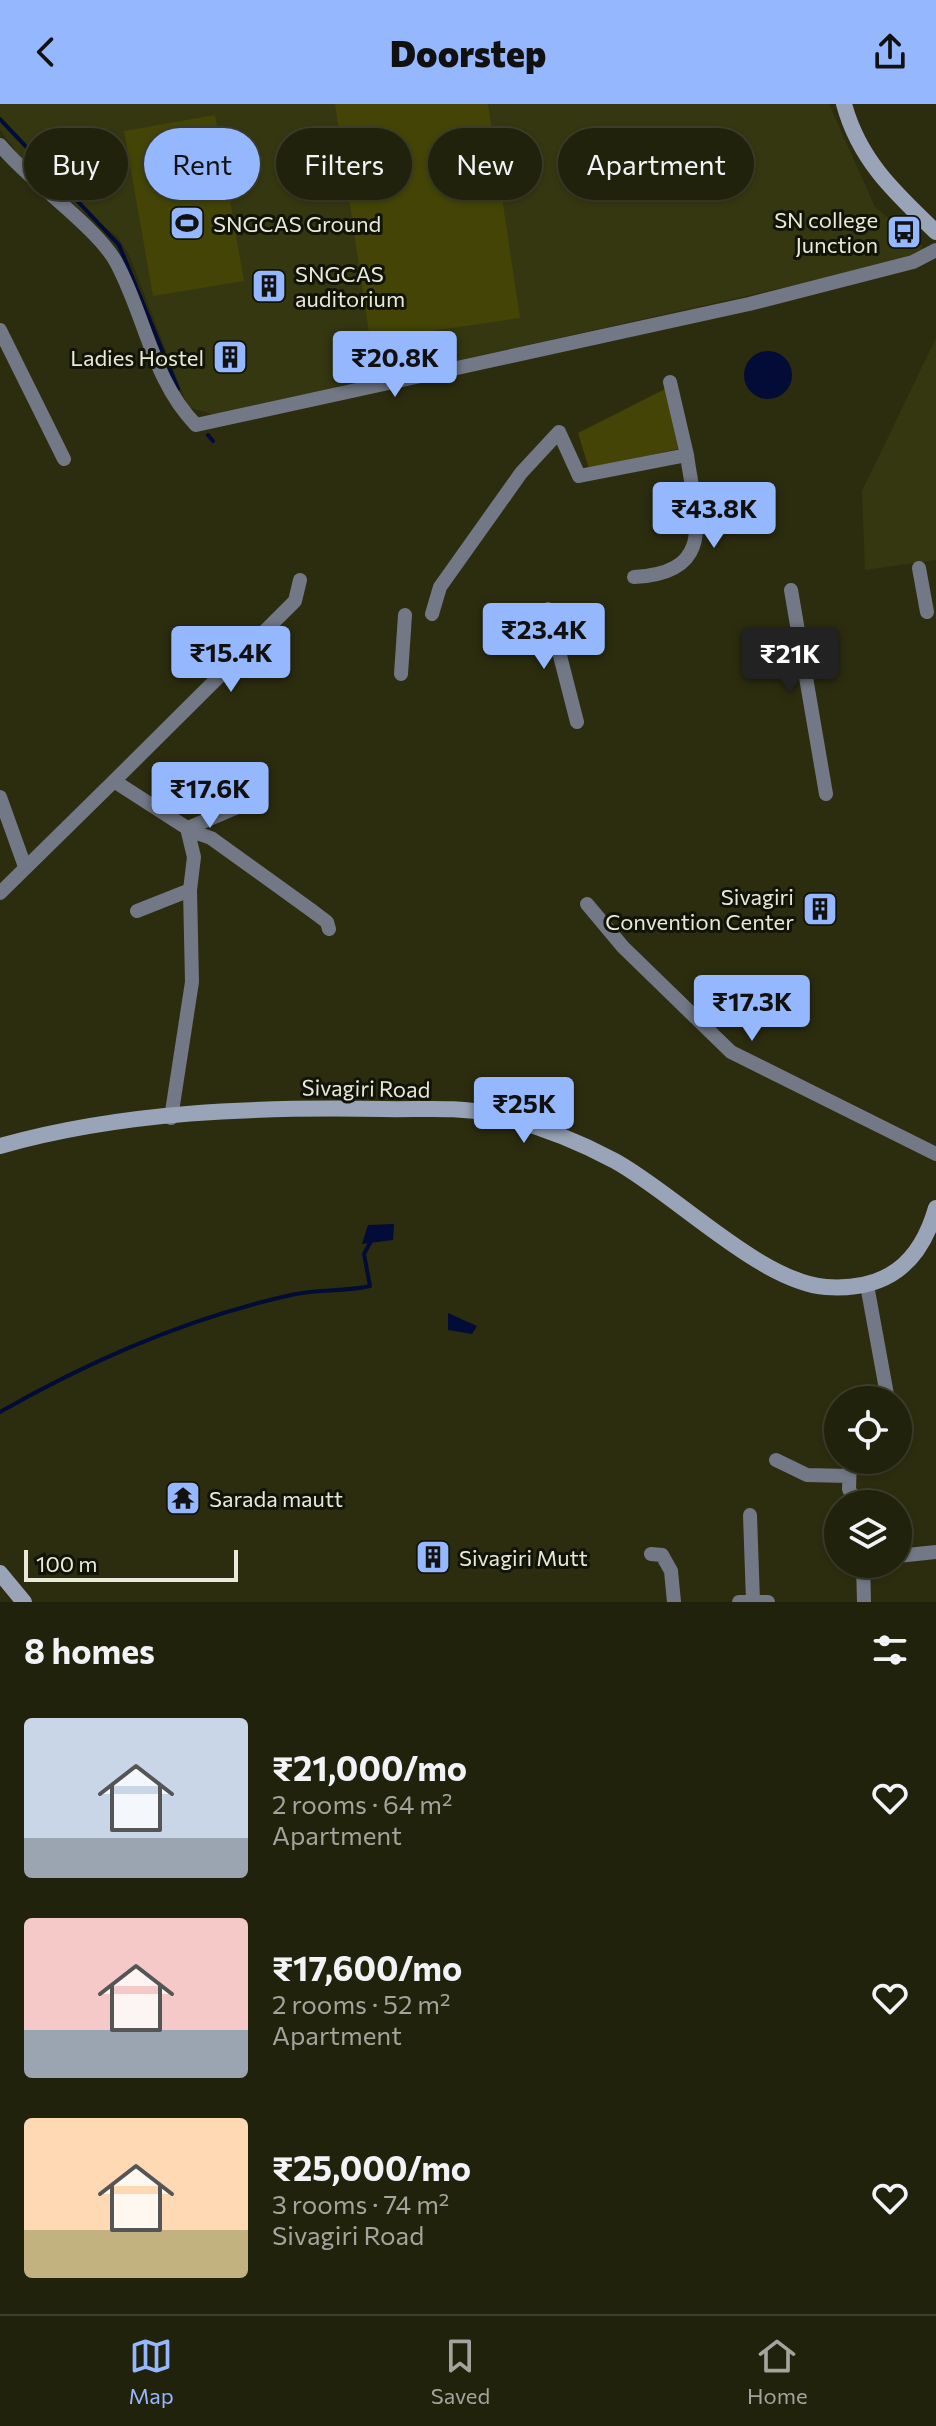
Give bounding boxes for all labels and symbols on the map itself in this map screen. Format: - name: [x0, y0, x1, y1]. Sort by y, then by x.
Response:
- sports icon: SNGCAS Ground: [168, 204, 206, 242]
- place label: SN college Junction: [774, 206, 878, 258]
- place label: SNGCAS Ground: [213, 210, 381, 237]
- bus stop icon: SN college Junction: [885, 213, 923, 251]
- place label: SNGCAS auditorium: [295, 260, 405, 312]
- building icon: SNGCAS auditorium: [250, 267, 288, 305]
- pin: ₹20.8K: [330, 331, 460, 399]
- building icon: Ladies Hostel: [211, 338, 249, 376]
- place label: Ladies Hostel: [70, 344, 204, 371]
- pin: ₹43.8K: [649, 482, 779, 550]
- pin: ₹23.4K: [479, 603, 609, 671]
- pin: ₹15.4K: [166, 626, 296, 694]
- pin: ₹21K: [743, 627, 837, 695]
- pin: ₹17.6K: [145, 762, 275, 830]
- place label: Sivagiri Convention Center: [605, 883, 794, 935]
- building icon: Sivagiri Convention Center: [801, 890, 839, 928]
- pin: ₹17.3K: [687, 975, 817, 1043]
- street label: Sivagiri Road: [301, 1073, 431, 1103]
- pin: ₹25K: [477, 1077, 571, 1145]
- temple icon: Sarada mautt: [164, 1479, 202, 1517]
- place label: Sarada mautt: [209, 1485, 343, 1512]
- building icon: Sivagiri Mutt: [414, 1538, 452, 1576]
- place label: Sivagiri Mutt: [459, 1544, 588, 1571]
- scale bar: [24, 1546, 238, 1582]

